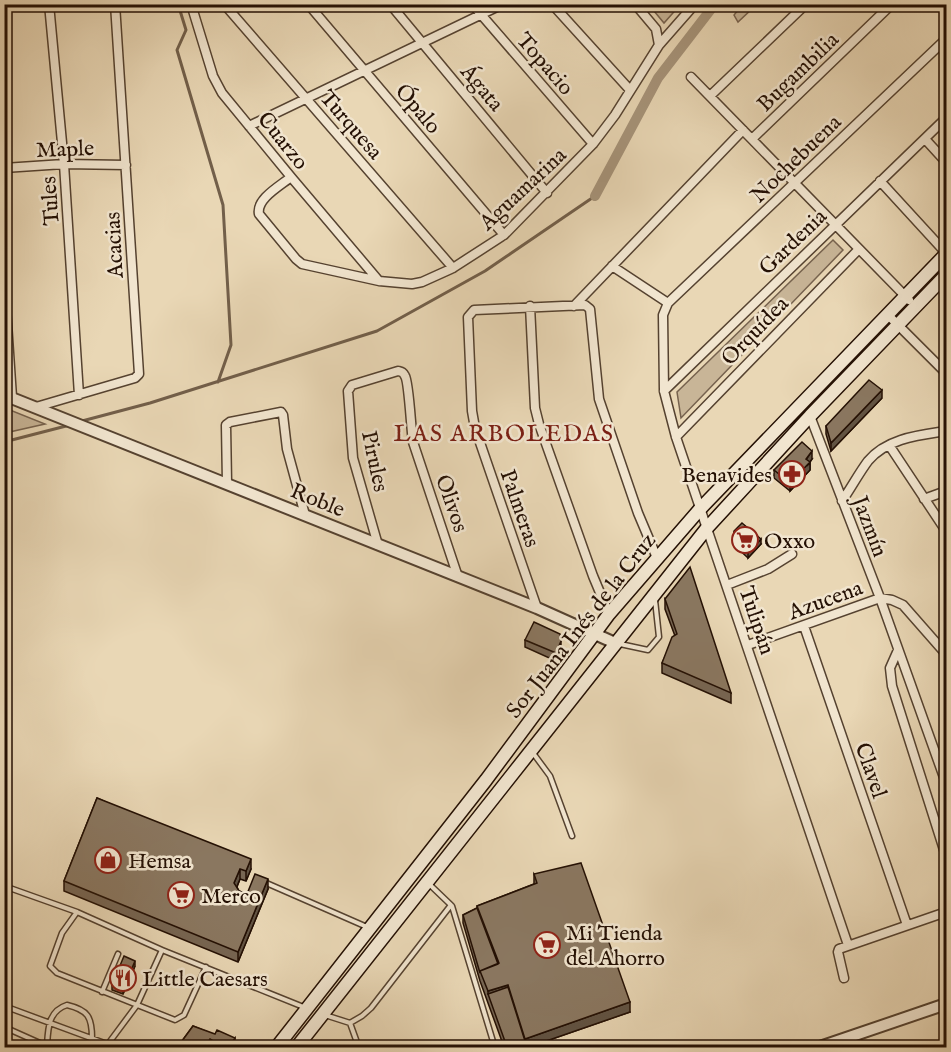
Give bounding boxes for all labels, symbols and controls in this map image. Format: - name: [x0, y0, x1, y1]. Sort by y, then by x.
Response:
- street label: Bugambilia: [752, 26, 846, 118]
- street label: Topacio: [510, 27, 580, 102]
- street label: Ágata: [453, 58, 510, 118]
- street label: Ópalo: [388, 78, 447, 140]
- street label: Turquesa: [313, 85, 389, 166]
- street label: Cuarzo: [251, 107, 314, 176]
- street label: Nochebuena: [745, 109, 848, 210]
- street label: Maple: [36, 135, 95, 165]
- street label: Aguamarina: [473, 142, 573, 238]
- street label: Tules: [35, 175, 67, 226]
- street label: Gardenia: [753, 203, 834, 282]
- street label: Acacias: [99, 211, 131, 280]
- street label: Orquídea: [716, 290, 796, 372]
- district label: LAS ARBOLEDAS: [393, 419, 615, 450]
- street label: Pirules: [354, 428, 394, 495]
- pharmacy icon: Benavides: [777, 459, 807, 489]
- place label: Benavides: [681, 462, 772, 490]
- street label: Palmeras: [493, 466, 545, 551]
- street label: Olivos: [428, 471, 474, 536]
- street label: Roble: [286, 477, 349, 524]
- street label: Jazmín: [844, 490, 894, 561]
- supermarket icon: Oxxo: [730, 525, 760, 555]
- street label: Sor Juana Inés de la Cruz: [501, 528, 663, 724]
- place label: Oxxo: [764, 528, 815, 556]
- street label: Azucena: [784, 574, 867, 628]
- street label: Tulipán: [731, 583, 781, 659]
- street label: Clavel: [848, 739, 893, 802]
- shop icon: Hemsa: [93, 845, 123, 875]
- place label: Hemsa: [128, 848, 191, 876]
- supermarket icon: Merco: [166, 880, 196, 910]
- place label: Merco: [201, 883, 261, 911]
- place label: Mi Tienda del Ahorro: [566, 920, 665, 973]
- supermarket icon: Mi Tienda del Ahorro: [532, 930, 562, 960]
- restaurant icon: Little Caesars: [108, 963, 138, 993]
- place label: Little Caesars: [142, 966, 268, 994]

